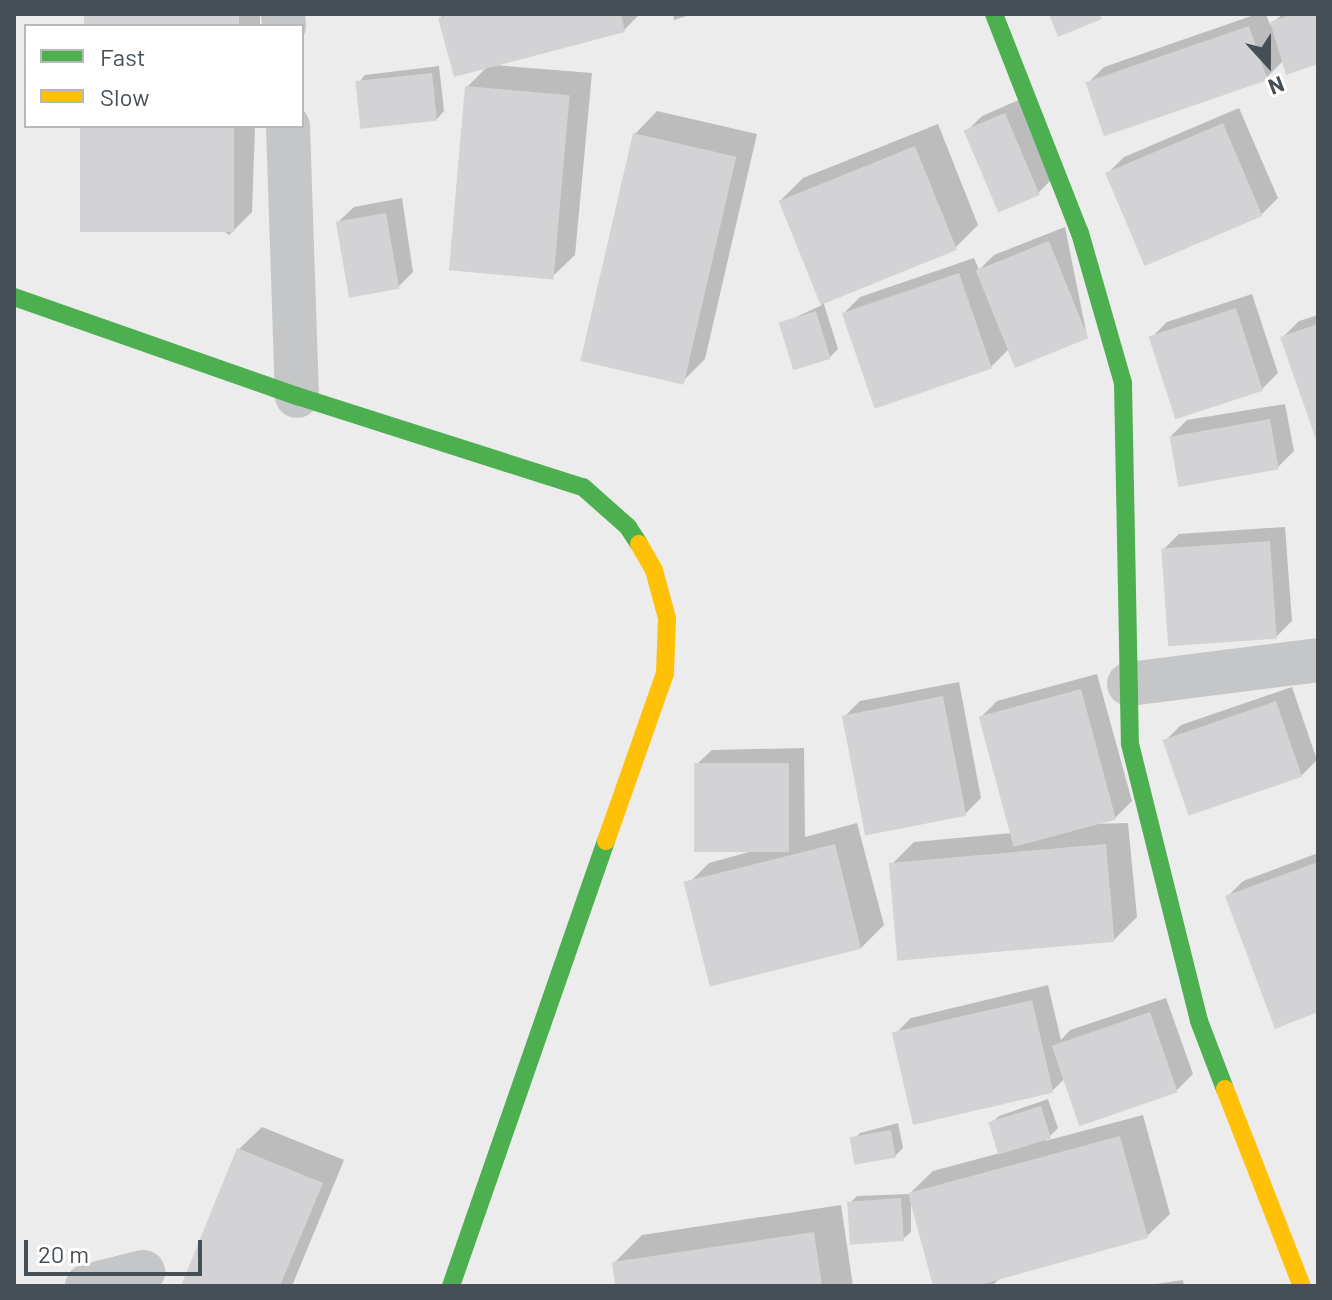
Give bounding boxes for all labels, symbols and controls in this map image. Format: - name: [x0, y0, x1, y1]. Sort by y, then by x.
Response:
- legend: [24, 24, 304, 128]
- north arrow: [1228, 24, 1308, 104]
- text: Fast: [100, 42, 145, 71]
- text: N: [1265, 72, 1288, 101]
- text: Slow: [100, 82, 149, 111]
- scale bar: [28, 1224, 206, 1274]
- text: 20 m: [38, 1239, 89, 1268]

